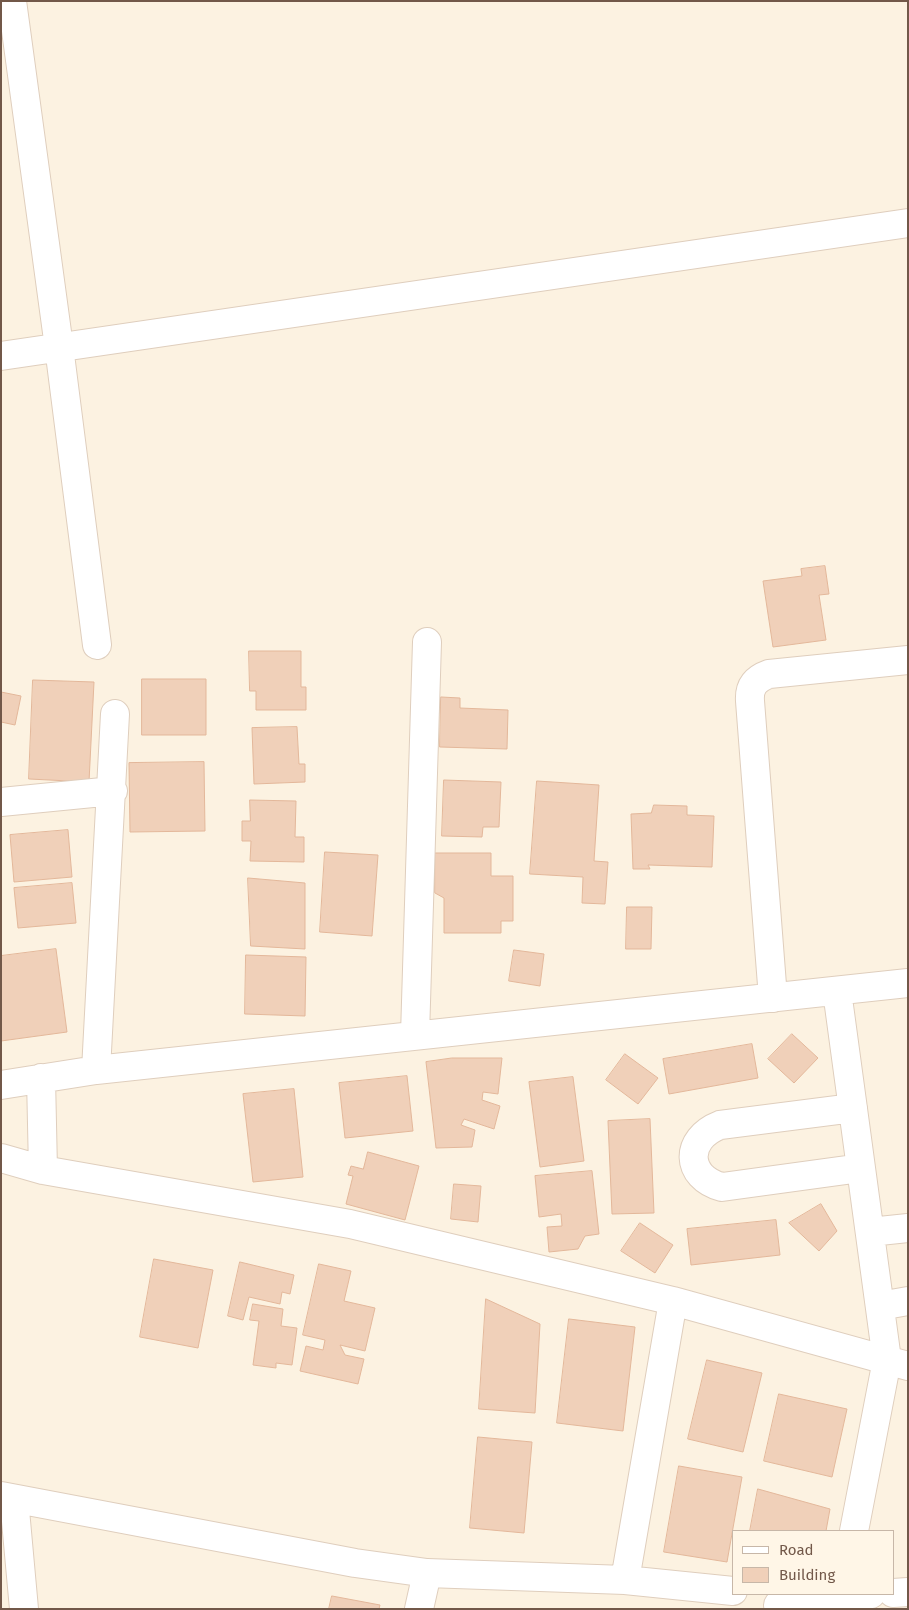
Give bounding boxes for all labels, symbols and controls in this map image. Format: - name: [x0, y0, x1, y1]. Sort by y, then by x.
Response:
- legend: [732, 1530, 894, 1595]
- text: Road: [779, 1541, 814, 1559]
- text: Building: [779, 1566, 835, 1584]

